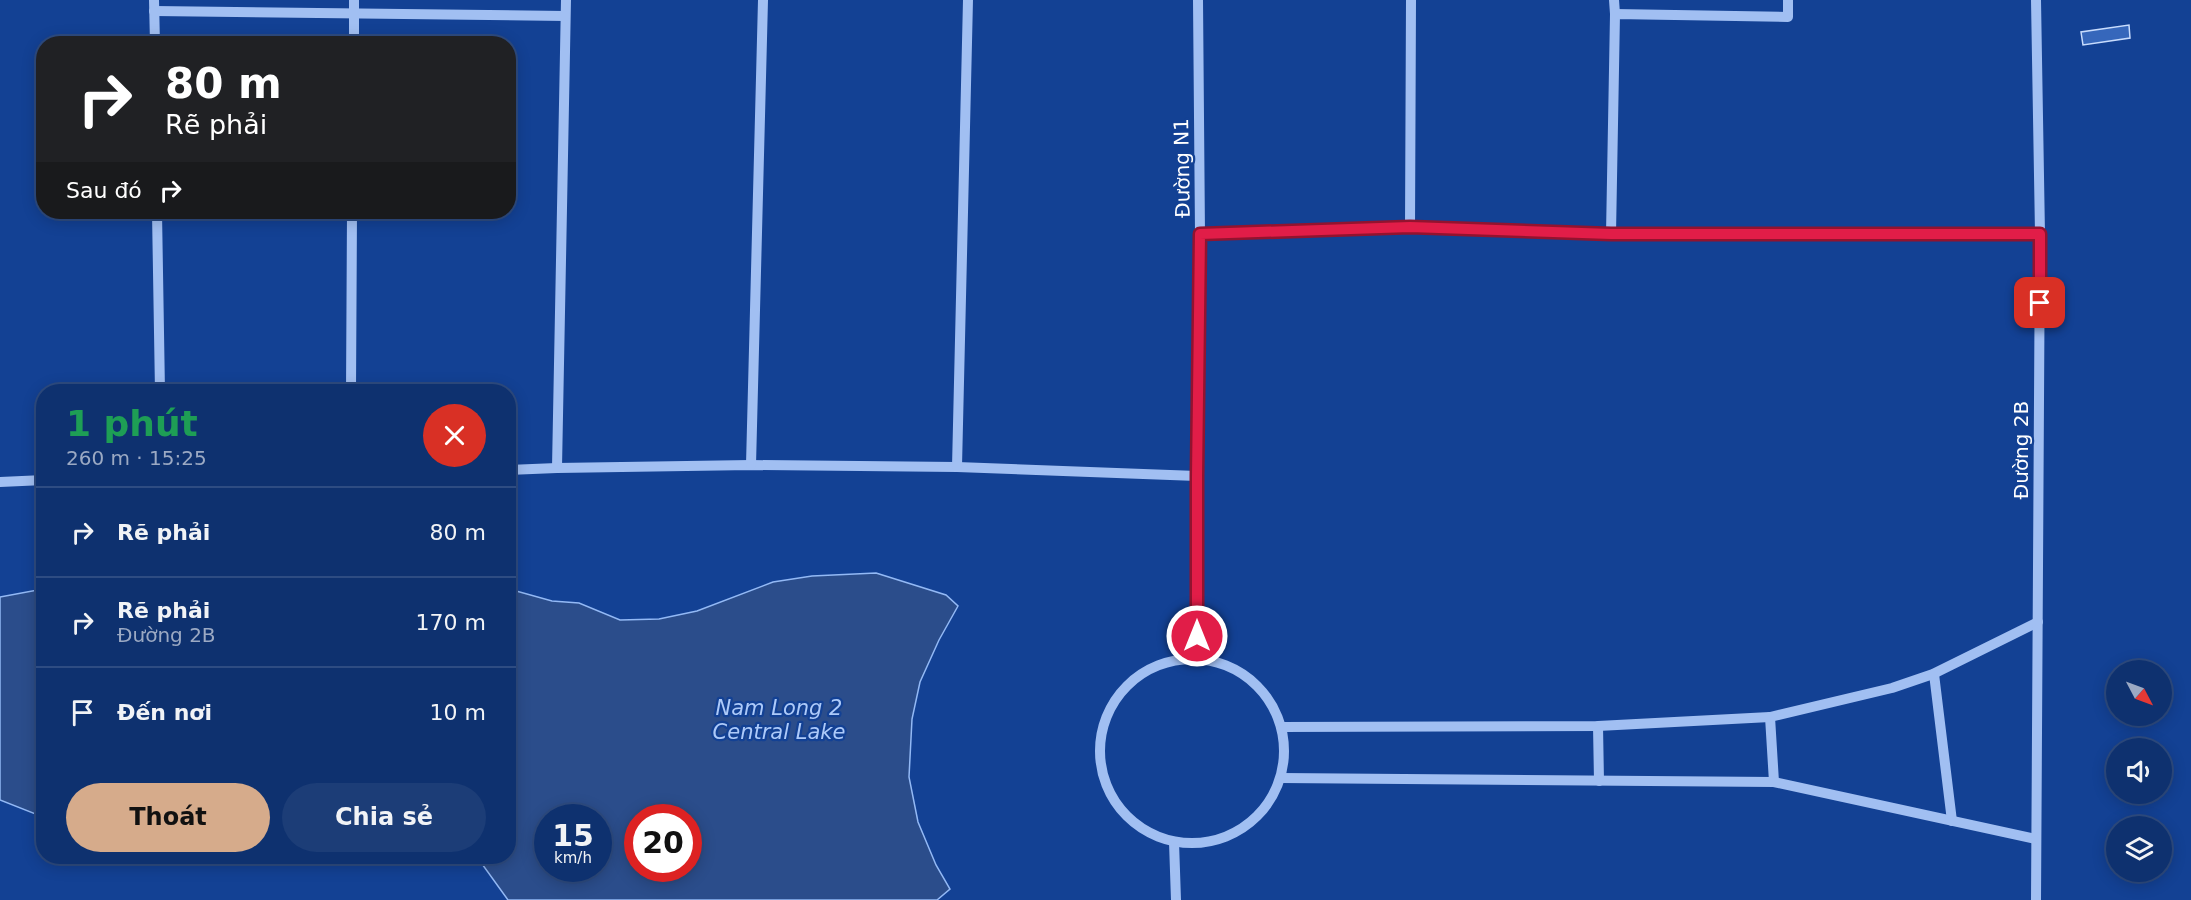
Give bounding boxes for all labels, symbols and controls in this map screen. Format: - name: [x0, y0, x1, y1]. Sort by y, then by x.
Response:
- text: 80 m: [165, 59, 282, 108]
- icon: right: [66, 60, 144, 138]
- text: Rẽ phải: [165, 109, 267, 140]
- street label: Đường N1: [1169, 118, 1195, 218]
- icon: right: [154, 174, 187, 207]
- text: Sau đó: [66, 178, 142, 203]
- pin: [2014, 277, 2065, 328]
- icon: arrive: [2023, 286, 2056, 319]
- street label: Đường 2B: [2009, 401, 2033, 499]
- text: 1 phút: [66, 403, 198, 444]
- button: close: [423, 404, 486, 467]
- text: 260 m · 15:25: [66, 446, 207, 470]
- icon: right: [66, 516, 99, 549]
- text: Rẽ phải: [117, 520, 210, 545]
- text: 80 m: [430, 520, 486, 545]
- text: Rẽ phải: [117, 598, 210, 623]
- position arrow: [1165, 604, 1229, 668]
- icon: right: [66, 606, 99, 639]
- text: 170 m: [416, 610, 486, 635]
- text: Đường 2B: [117, 623, 216, 647]
- north arrow: [2106, 660, 2172, 726]
- map controls: [2106, 660, 2172, 882]
- icon: arrive: [66, 696, 99, 729]
- water label: Nam Long 2 Central Lake: [713, 696, 845, 744]
- text: Đến nơi: [117, 700, 212, 725]
- text: 10 m: [430, 700, 486, 725]
- button: sound: [2106, 738, 2172, 804]
- button: Thoát: [66, 783, 270, 852]
- button: Chia sẻ: [282, 783, 486, 852]
- speed limit sign: 20: [624, 804, 702, 882]
- button: layers: [2106, 816, 2172, 882]
- text: 15: [552, 818, 594, 853]
- text: km/h: [554, 849, 592, 867]

